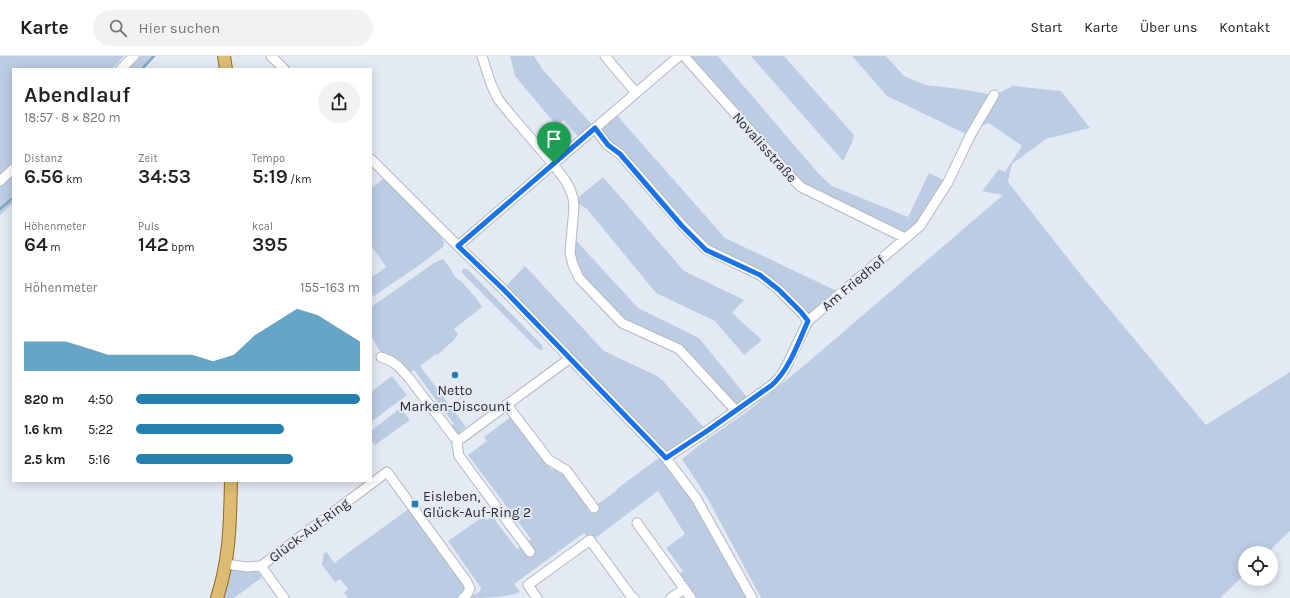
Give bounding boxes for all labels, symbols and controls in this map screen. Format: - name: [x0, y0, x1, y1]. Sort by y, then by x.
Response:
- search box: [93, 10, 373, 46]
- text: Karte: [20, 17, 69, 39]
- icon: search: [107, 17, 129, 39]
- text: Hier suchen: [139, 19, 220, 37]
- text: Start: [1030, 19, 1062, 36]
- text: Karte: [1084, 19, 1118, 36]
- text: Über uns: [1140, 19, 1197, 36]
- text: Kontakt: [1219, 19, 1270, 36]
- button: share: [318, 81, 360, 123]
- text: Abendlauf: [24, 82, 130, 108]
- street label: Novalisstraße: [729, 109, 801, 186]
- text: 18:57 · 8 × 820 m: [24, 110, 121, 125]
- pin: [537, 122, 571, 163]
- icon: arrive: [543, 128, 565, 150]
- text: Distanz: [24, 152, 62, 165]
- text: Zeit: [138, 152, 158, 165]
- text: Tempo: [252, 152, 285, 165]
- text: 6.56: [24, 165, 64, 188]
- text: 34:53: [138, 165, 191, 188]
- text: 5:19: [252, 165, 288, 188]
- text: km: [64, 173, 83, 186]
- text: /km: [288, 173, 312, 186]
- text: Höhenmeter: [24, 220, 86, 233]
- text: Puls: [138, 220, 160, 233]
- text: kcal: [252, 220, 273, 233]
- text: 64: [24, 233, 48, 256]
- text: 142: [138, 233, 169, 256]
- text: 395: [252, 233, 288, 256]
- text: m: [48, 241, 61, 254]
- text: bpm: [169, 241, 195, 254]
- street label: Am Friedhof: [818, 252, 889, 315]
- text: Höhenmeter: [24, 280, 97, 295]
- text: 155–163 m: [300, 280, 360, 295]
- marker: Netto Marken-Discount: [450, 370, 460, 380]
- place label: Netto Marken-Discount: [400, 382, 510, 415]
- text: 820 m: [24, 392, 64, 407]
- text: 4:50: [88, 392, 113, 407]
- text: 1.6 km: [24, 422, 63, 437]
- text: 5:22: [88, 422, 113, 437]
- text: 2.5 km: [24, 452, 66, 467]
- text: 5:16: [88, 452, 110, 467]
- place label: Eisleben, Glück-Auf-Ring 2: [423, 488, 531, 521]
- street label: Glück-Auf-Ring: [266, 494, 353, 566]
- marker: Eisleben, Glück-Auf-Ring 2: [410, 499, 420, 509]
- map controls: [1238, 546, 1278, 586]
- button: locate: [1238, 546, 1278, 586]

